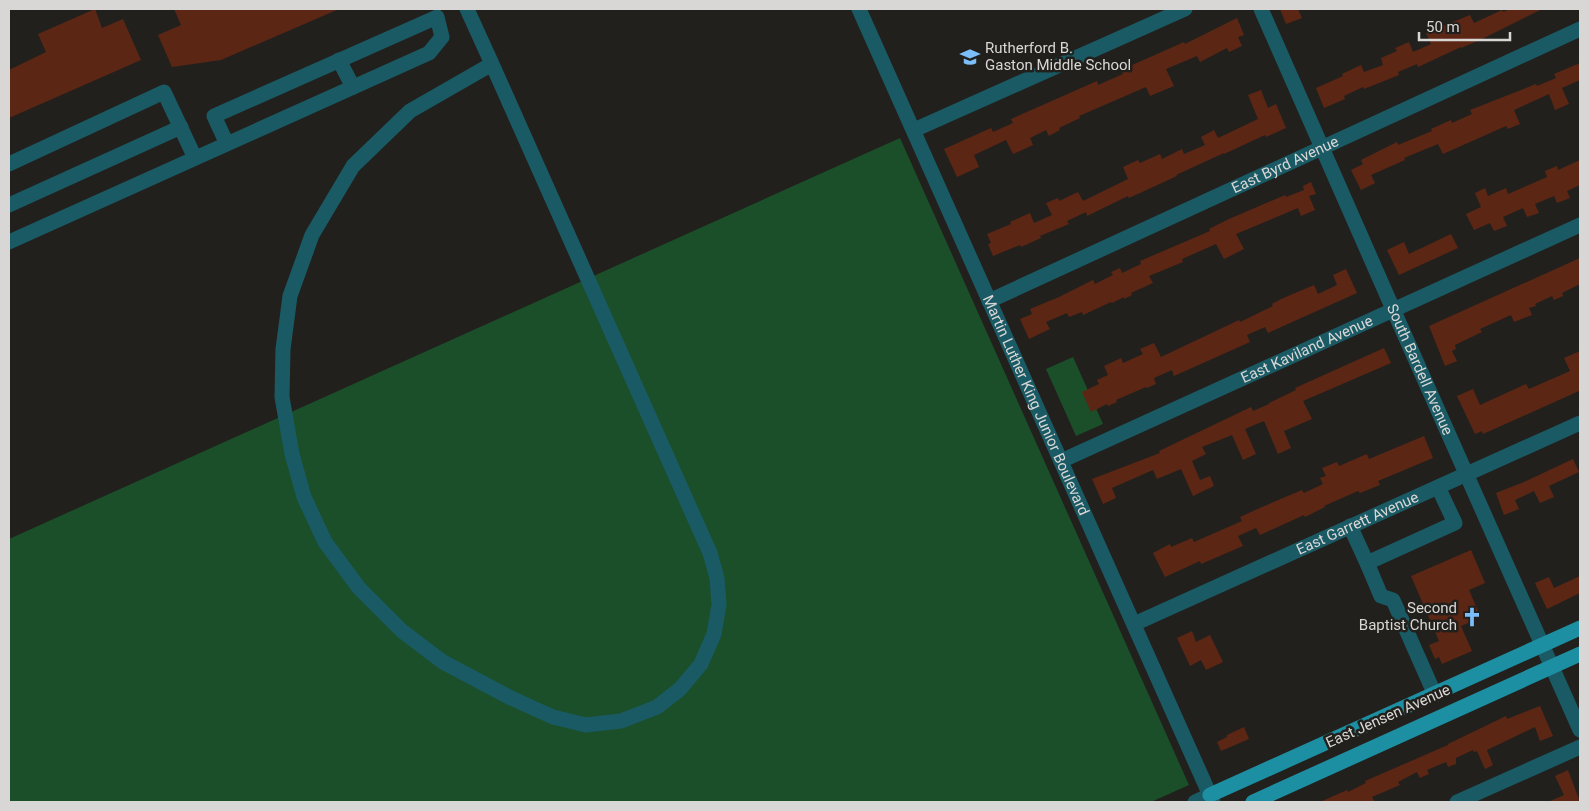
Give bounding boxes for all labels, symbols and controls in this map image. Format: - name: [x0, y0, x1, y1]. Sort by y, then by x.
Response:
- scale bar: [1419, 10, 1510, 42]
- text: 50 m: [1426, 18, 1460, 36]
- place label: Rutherford B. Gaston Middle School: [985, 39, 1131, 74]
- school or university icon: Rutherford B. Gaston Middle School: [959, 46, 981, 68]
- street label: East Byrd Avenue: [1229, 132, 1342, 197]
- street label: Martin Luther King Junior Boulevard: [979, 292, 1093, 518]
- street label: South Bardell Avenue: [1383, 301, 1457, 438]
- street label: East Kaviland Avenue: [1238, 311, 1376, 387]
- street label: East Garrett Avenue: [1293, 488, 1421, 559]
- place label: Second Baptist Church: [1359, 599, 1457, 634]
- church icon: Second Baptist Church: [1461, 606, 1483, 628]
- street label: East Jensen Avenue: [1323, 680, 1453, 752]

